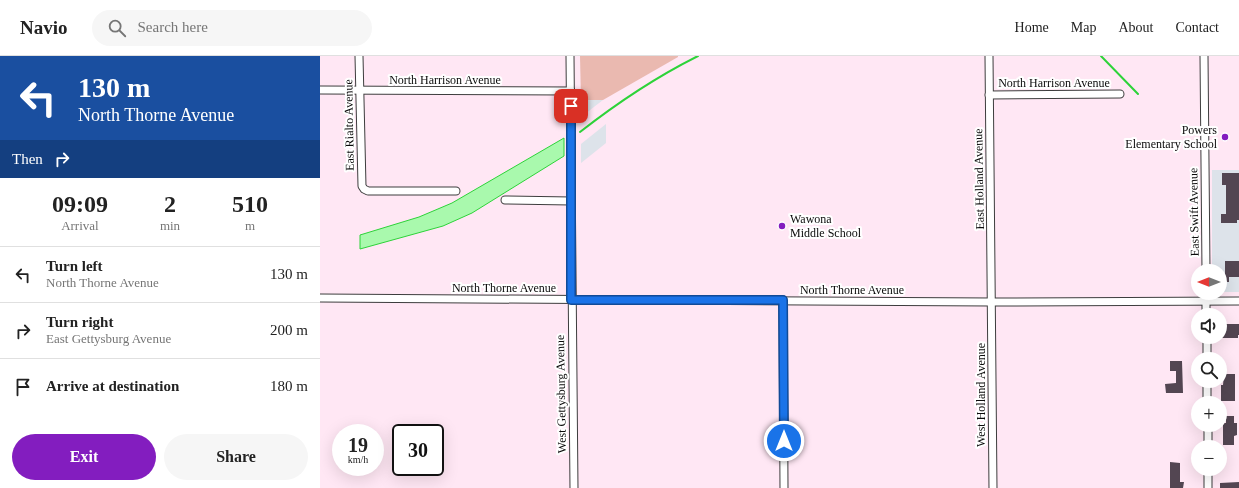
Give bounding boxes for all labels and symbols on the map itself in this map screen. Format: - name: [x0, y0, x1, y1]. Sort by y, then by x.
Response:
- street label: North Harrison Avenue: [389, 73, 501, 87]
- street label: North Harrison Avenue: [998, 76, 1110, 90]
- street label: East Rialto Avenue: [341, 79, 357, 171]
- pin: [554, 89, 588, 123]
- place label: Powers Elementary School: [1125, 123, 1218, 151]
- street label: East Holland Avenue: [971, 128, 987, 230]
- marker: Powers Elementary School: [1220, 132, 1230, 142]
- street label: East Swift Avenue: [1186, 168, 1202, 256]
- place label: Wawona Middle School: [790, 212, 862, 240]
- marker: Wawona Middle School: [777, 221, 787, 231]
- north arrow: [1191, 264, 1227, 300]
- street label: North Thorne Avenue: [452, 281, 556, 295]
- street label: North Thorne Avenue: [800, 283, 904, 297]
- street label: West Gettysburg Avenue: [553, 335, 569, 453]
- street label: West Holland Avenue: [974, 343, 988, 447]
- position arrow: [763, 420, 805, 462]
- speed limit sign: 30: [392, 424, 444, 476]

